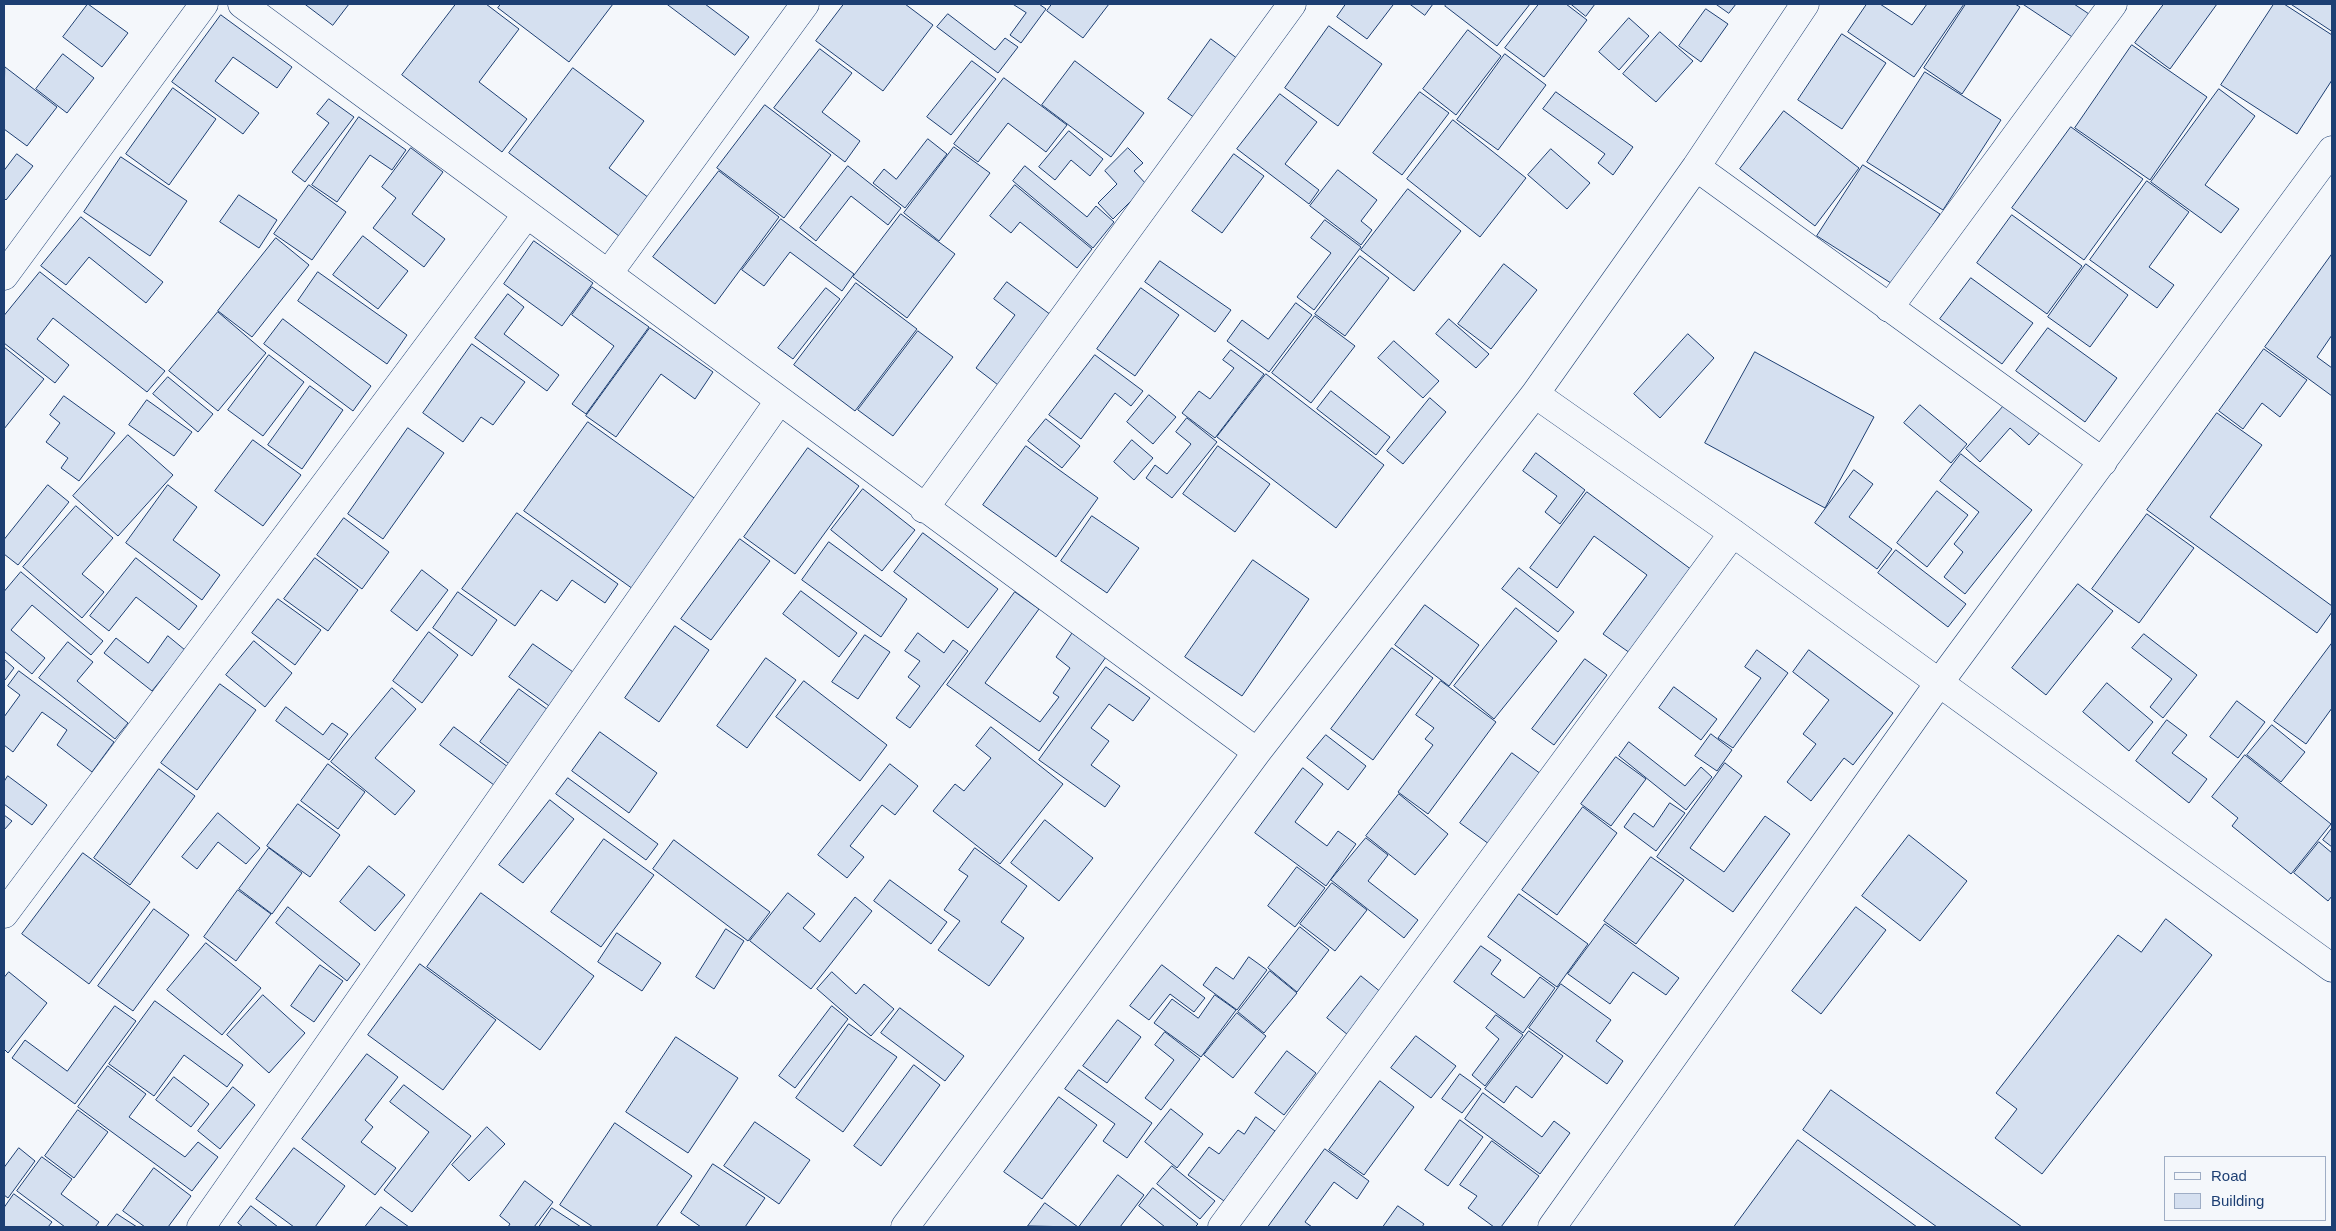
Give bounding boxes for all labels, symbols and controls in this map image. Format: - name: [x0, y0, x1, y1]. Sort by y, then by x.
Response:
- legend: [2164, 1156, 2326, 1221]
- text: Road: [2211, 1167, 2247, 1184]
- text: Building: [2211, 1192, 2264, 1209]

